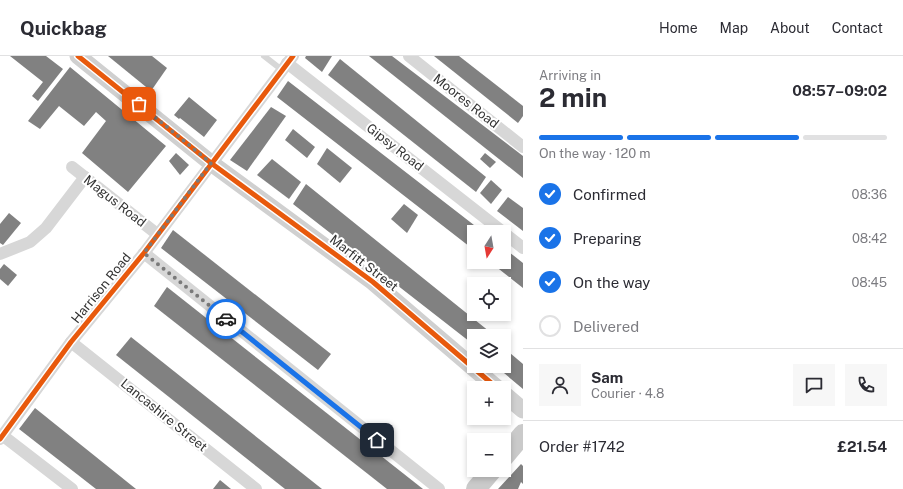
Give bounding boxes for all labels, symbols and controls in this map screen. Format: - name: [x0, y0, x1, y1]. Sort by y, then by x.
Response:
- text: Quickbag: [20, 17, 107, 39]
- text: Home: [659, 20, 698, 36]
- text: Map: [720, 20, 748, 36]
- text: About: [770, 20, 810, 36]
- text: Contact: [832, 20, 883, 36]
- text: Arriving in: [539, 68, 601, 83]
- street label: Moores Road: [430, 71, 502, 131]
- text: 2 min: [539, 82, 607, 113]
- text: 08:57–09:02: [792, 82, 887, 99]
- pin: [122, 87, 156, 121]
- icon: bag: [128, 93, 150, 115]
- street label: Gipsy Road: [364, 120, 426, 174]
- text: On the way · 120 m: [539, 146, 651, 161]
- street label: Magus Road: [81, 172, 149, 230]
- icon: check: [539, 183, 561, 205]
- text: Confirmed: [573, 186, 646, 203]
- text: 08:36: [852, 187, 887, 202]
- north arrow: [467, 225, 511, 269]
- map controls: [467, 225, 511, 477]
- icon: check: [539, 227, 561, 249]
- text: Preparing: [573, 230, 642, 247]
- text: 08:42: [852, 231, 887, 246]
- street label: Marfitt Street: [327, 232, 401, 294]
- street label: Harrison Road: [68, 250, 134, 326]
- icon: check: [539, 271, 561, 293]
- text: On the way: [573, 274, 650, 291]
- text: 08:45: [851, 275, 887, 290]
- button: locate: [467, 277, 511, 321]
- courier: [206, 299, 246, 339]
- icon: car: [215, 308, 237, 330]
- text: Delivered: [573, 318, 639, 335]
- button: layers: [467, 329, 511, 373]
- button: person: [539, 364, 581, 406]
- button: chat: [793, 364, 835, 406]
- button: phone: [845, 364, 887, 406]
- text: Sam: [591, 369, 623, 386]
- street label: Lancashire Street: [118, 376, 210, 454]
- button: +: [467, 381, 511, 425]
- text: Courier · 4.8: [591, 386, 664, 401]
- pin: [360, 423, 394, 457]
- icon: home: [366, 429, 388, 451]
- button: −: [467, 433, 511, 477]
- text: Order #1742: [539, 438, 625, 455]
- text: £21.54: [837, 438, 887, 455]

